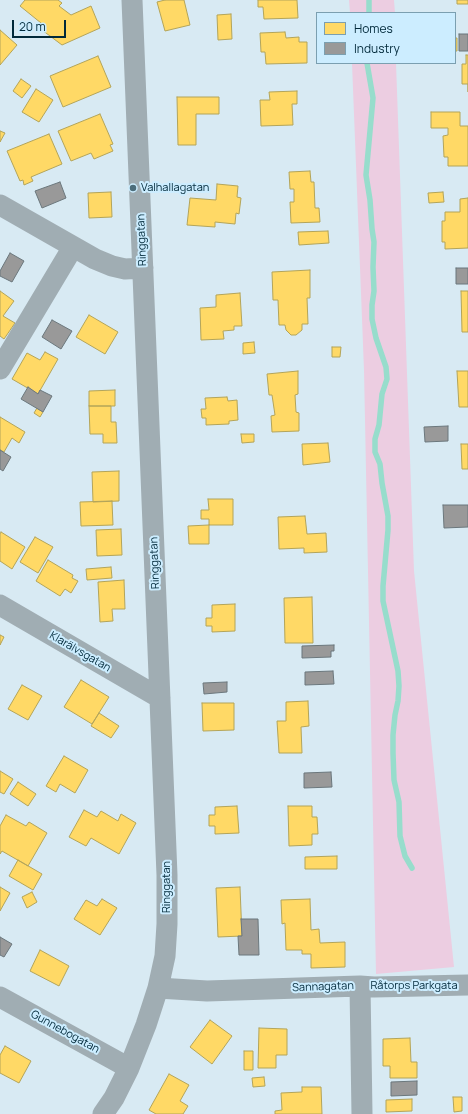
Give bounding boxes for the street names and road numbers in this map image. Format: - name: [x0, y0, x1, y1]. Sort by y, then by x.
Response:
- street label: Ringgatan: [134, 214, 150, 266]
- street label: Ringgatan: [147, 537, 163, 589]
- street label: Klarälvsgatan: [47, 629, 113, 675]
- street label: Ringgatan: [160, 861, 174, 913]
- street label: Sannagatan: [292, 979, 354, 995]
- street label: Råtorps Parkgata: [370, 979, 458, 993]
- street label: Gunnebogatan: [28, 1008, 102, 1056]

